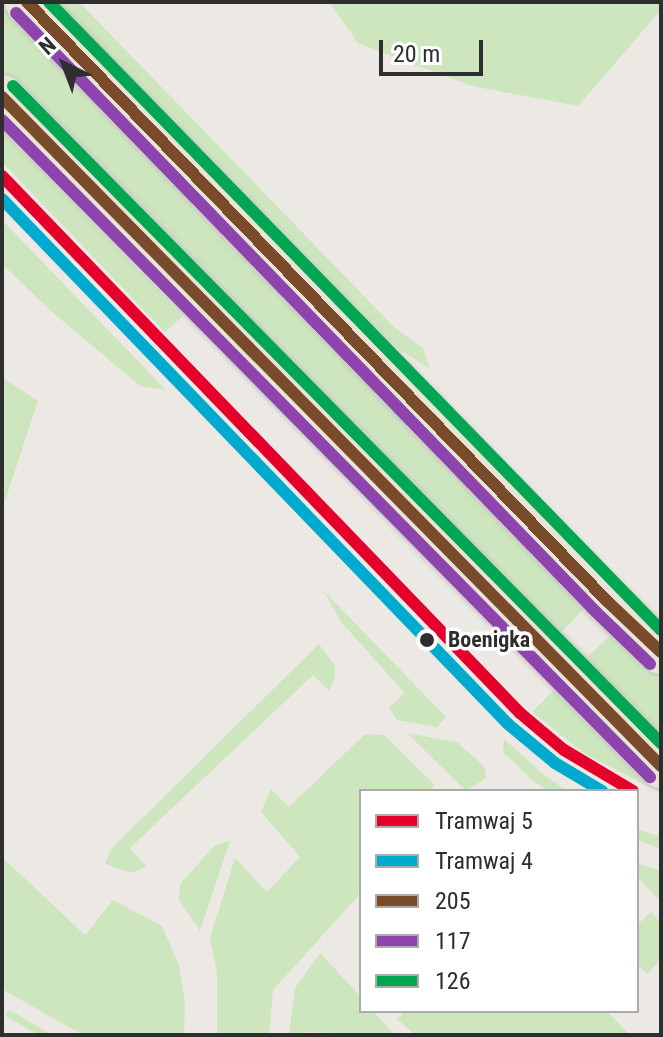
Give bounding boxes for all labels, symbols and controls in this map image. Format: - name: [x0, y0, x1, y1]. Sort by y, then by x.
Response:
- north arrow: [24, 24, 104, 104]
- scale bar: [383, 24, 487, 74]
- text: N: [34, 32, 61, 60]
- text: 20 m: [393, 40, 440, 68]
- marker: Boenigka: [413, 626, 441, 654]
- place label: Boenigka: [448, 627, 530, 653]
- legend: [359, 789, 639, 1013]
- text: Tramwaj 5: [435, 807, 533, 835]
- text: Tramwaj 4: [435, 847, 533, 875]
- text: 205: [435, 887, 471, 915]
- text: 117: [435, 927, 471, 955]
- text: 126: [435, 967, 471, 995]

